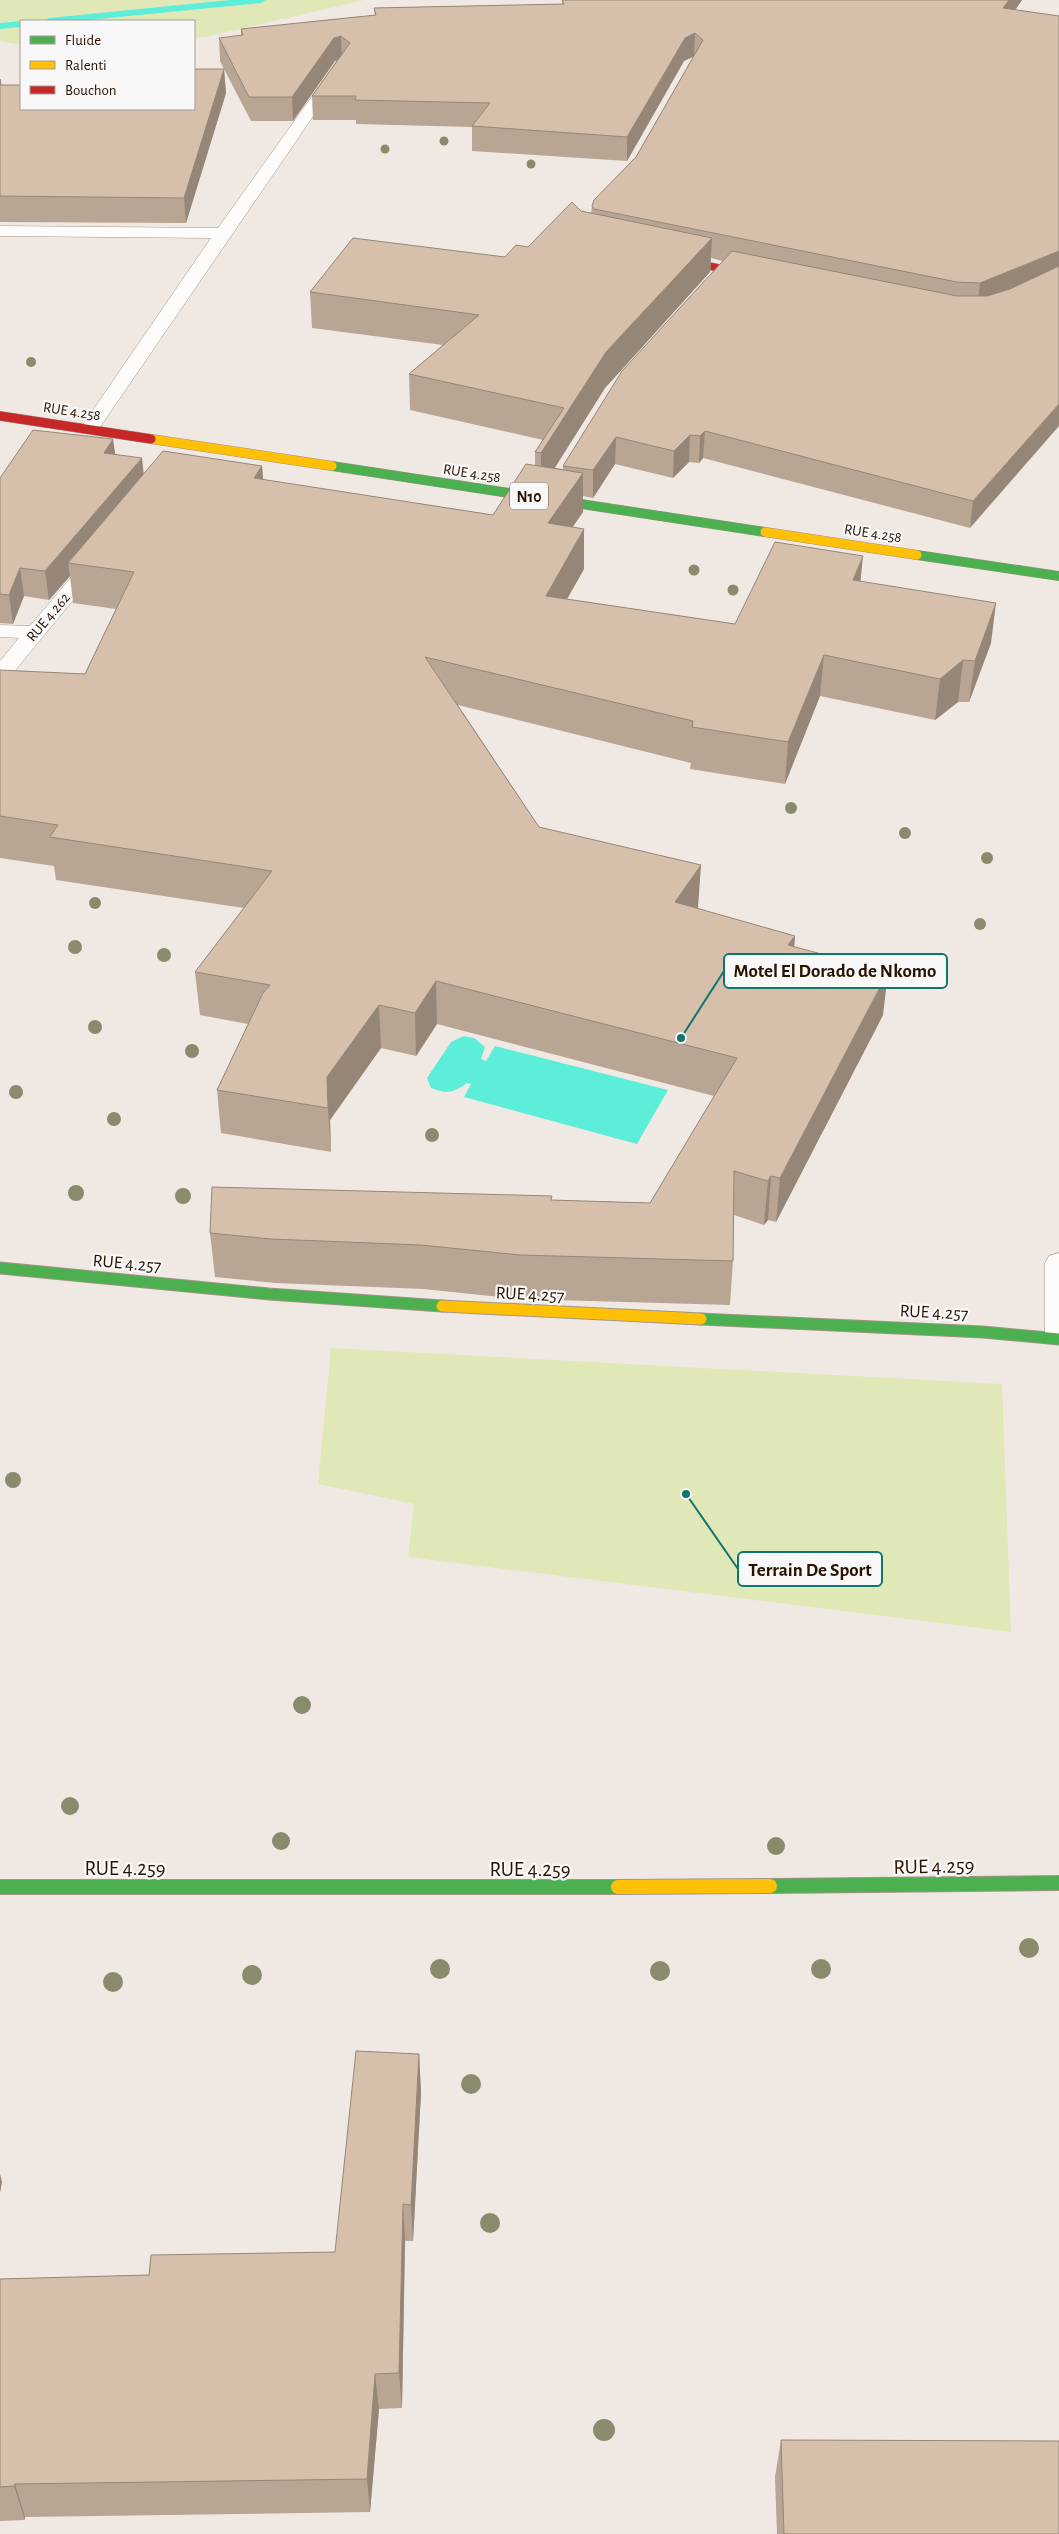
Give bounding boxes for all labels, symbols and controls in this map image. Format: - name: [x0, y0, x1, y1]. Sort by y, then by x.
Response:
- legend: [20, 20, 195, 110]
- text: Fluide: [65, 33, 101, 48]
- text: Ralenti: [65, 58, 107, 73]
- text: Bouchon: [65, 83, 116, 98]
- street label: RUE 4.258: [42, 400, 102, 423]
- street label: RUE 4.258: [442, 462, 502, 485]
- road number: N10: [510, 482, 548, 510]
- street label: RUE 4.258: [843, 522, 903, 545]
- street label: RUE 4.262: [24, 590, 73, 645]
- callout: Motel El Dorado de Nkomo: [724, 954, 947, 988]
- text: Motel El Dorado de Nkomo: [734, 962, 936, 981]
- street label: RUE 4.257: [92, 1252, 162, 1276]
- street label: RUE 4.257: [495, 1284, 565, 1306]
- street label: RUE 4.257: [899, 1302, 969, 1324]
- callout: Terrain De Sport: [738, 1552, 882, 1586]
- text: Terrain De Sport: [748, 1561, 872, 1580]
- street label: RUE 4.259: [893, 1855, 975, 1878]
- street label: RUE 4.259: [84, 1858, 166, 1879]
- street label: RUE 4.259: [489, 1859, 571, 1880]

